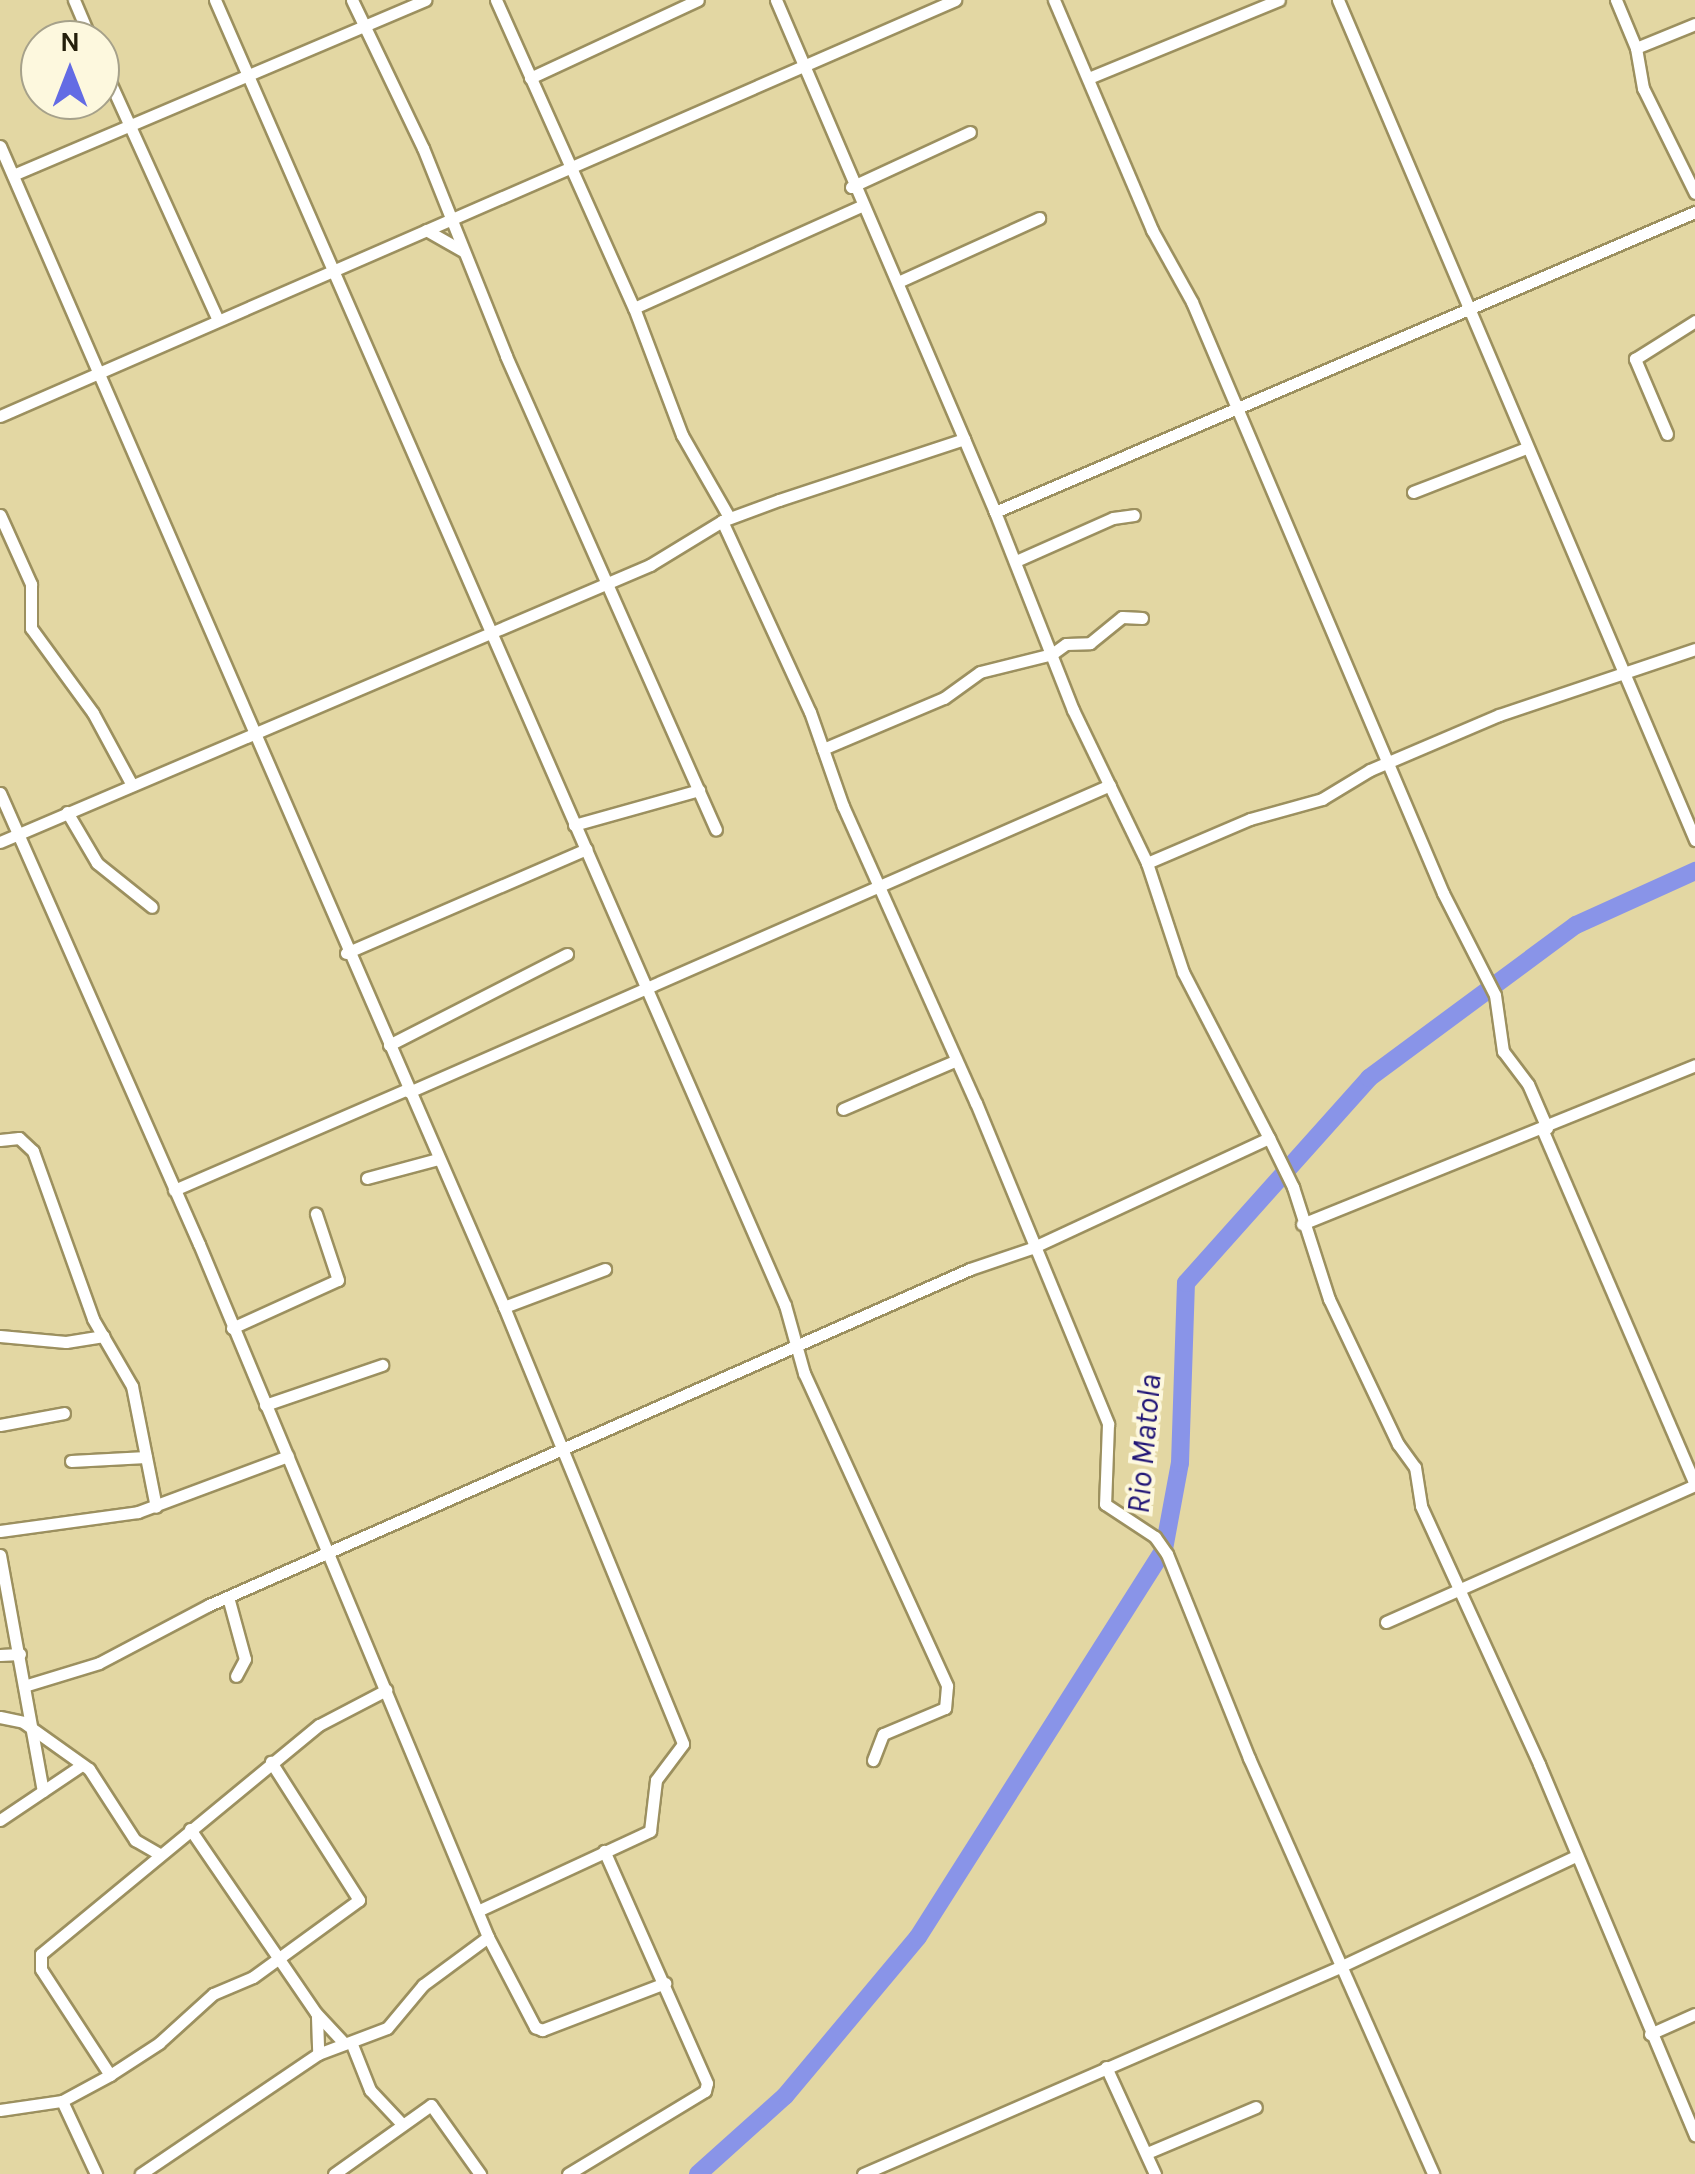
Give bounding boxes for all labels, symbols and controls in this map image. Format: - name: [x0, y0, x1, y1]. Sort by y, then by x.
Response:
- north arrow: [20, 20, 120, 120]
- text: N: [60, 25, 80, 58]
- water label: Rio Matola: [1120, 1373, 1170, 1515]

